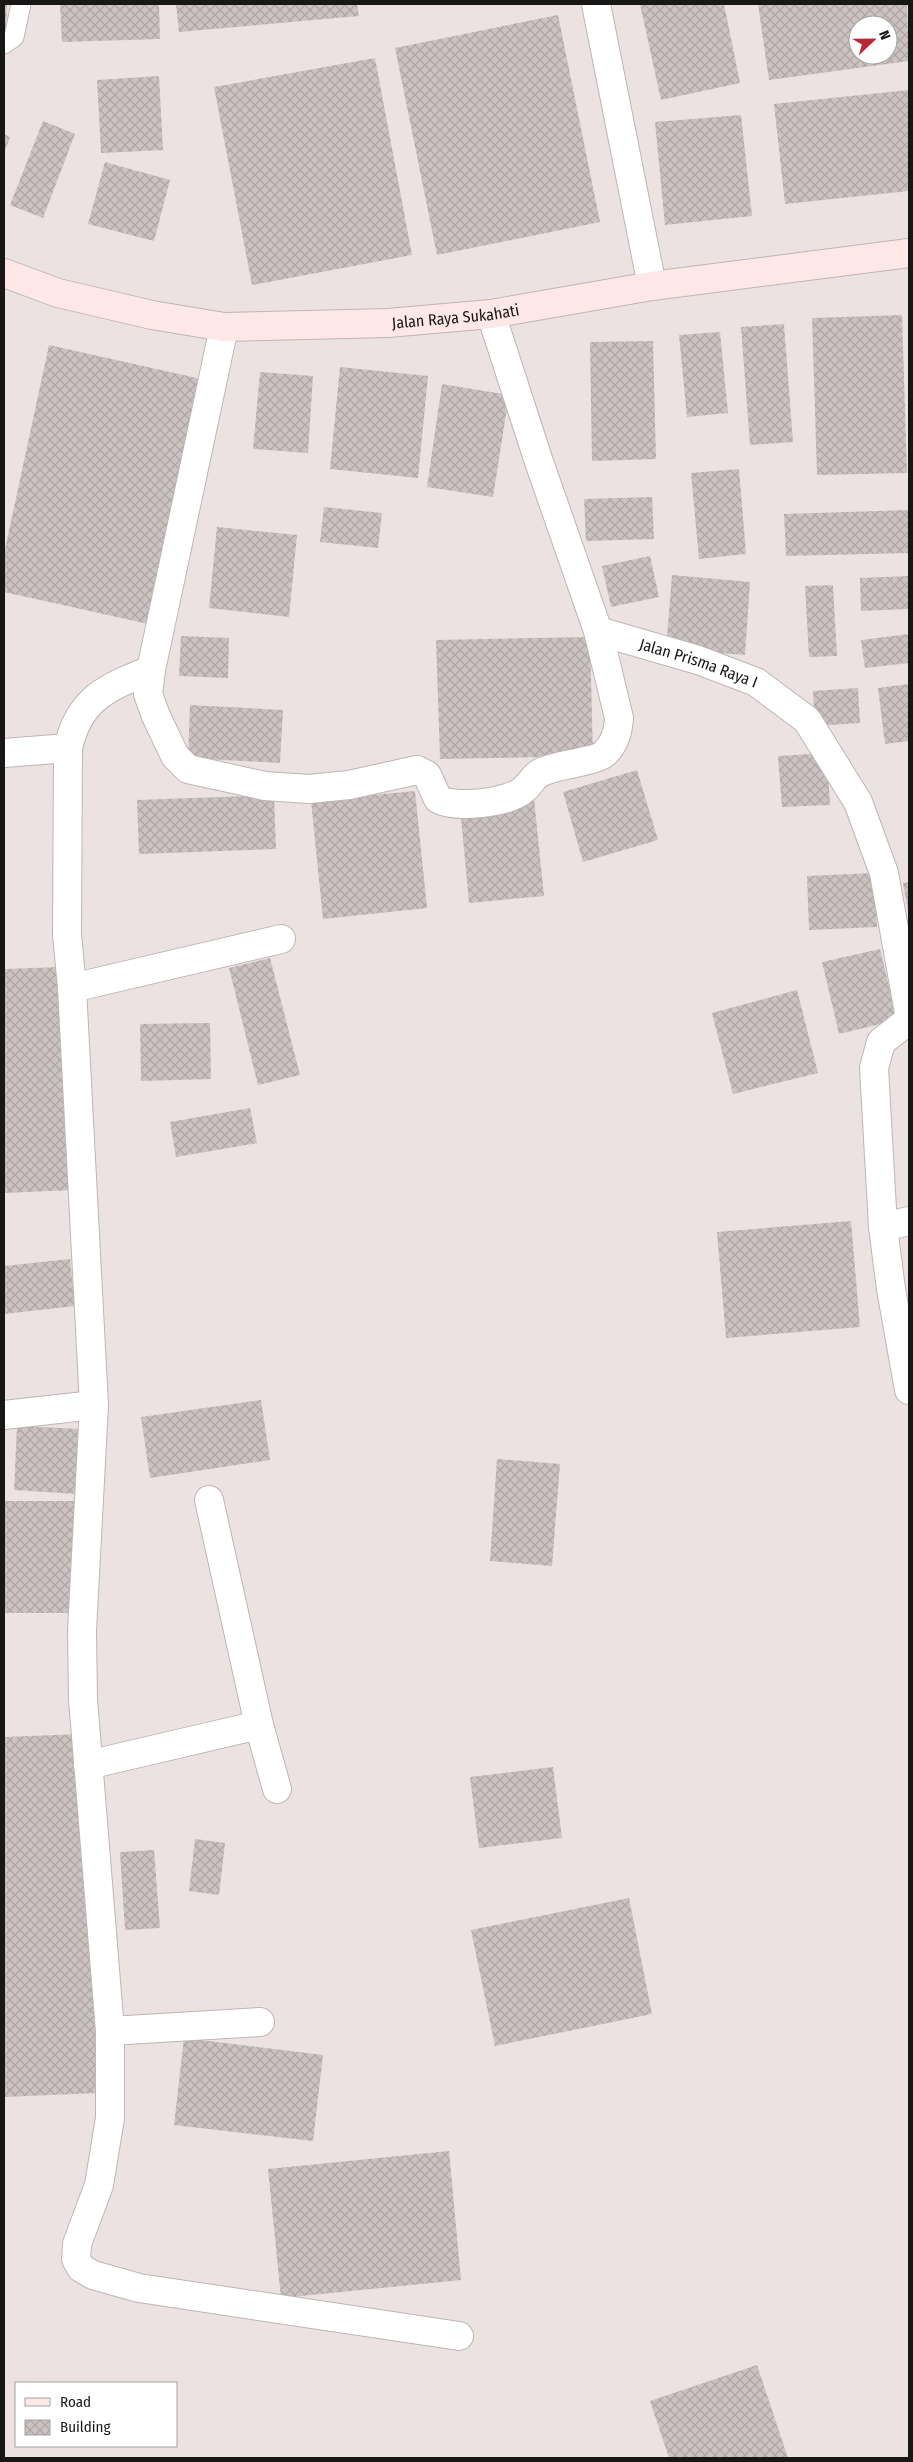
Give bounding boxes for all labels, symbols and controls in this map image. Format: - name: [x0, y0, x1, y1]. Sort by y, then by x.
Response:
- north arrow: [848, 15, 898, 65]
- text: N: [875, 28, 894, 42]
- street label: Jalan Raya Sukahati: [391, 300, 521, 332]
- street label: Jalan Prisma Raya I: [637, 634, 760, 691]
- legend: [15, 2382, 178, 2447]
- text: Road: [60, 2393, 91, 2411]
- text: Building: [60, 2418, 111, 2436]

